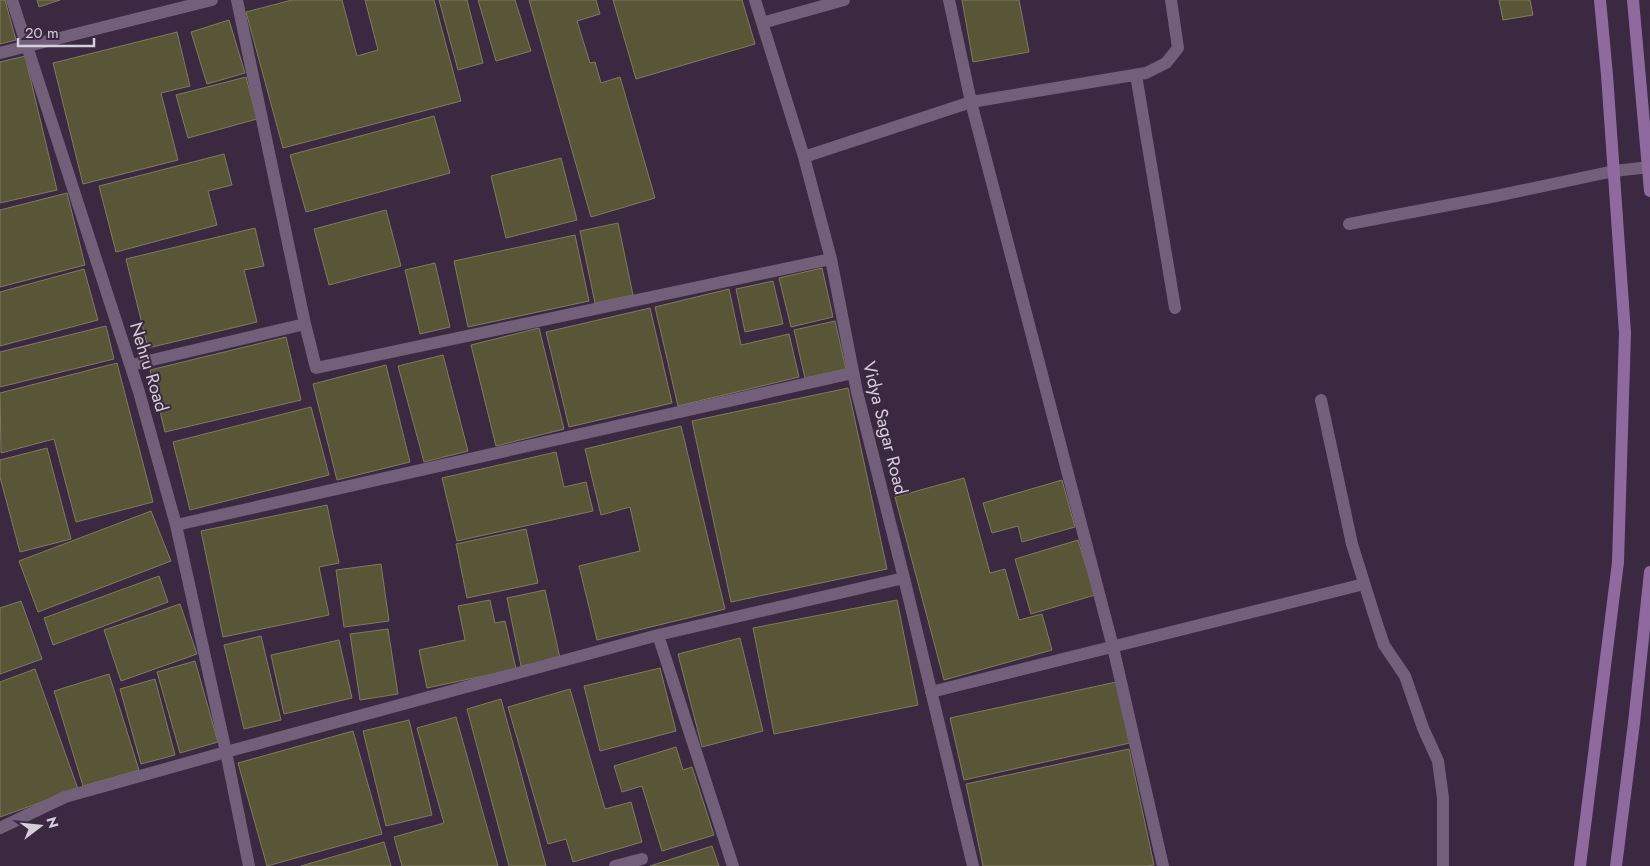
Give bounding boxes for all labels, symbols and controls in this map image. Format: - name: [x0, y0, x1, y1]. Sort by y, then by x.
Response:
- scale bar: [18, 15, 94, 47]
- text: 20 m: [25, 22, 59, 44]
- street label: Nehru Road: [123, 319, 175, 415]
- street label: Vidya Sagar Road: [856, 359, 914, 497]
- north arrow: [15, 801, 65, 851]
- text: N: [41, 814, 64, 831]

